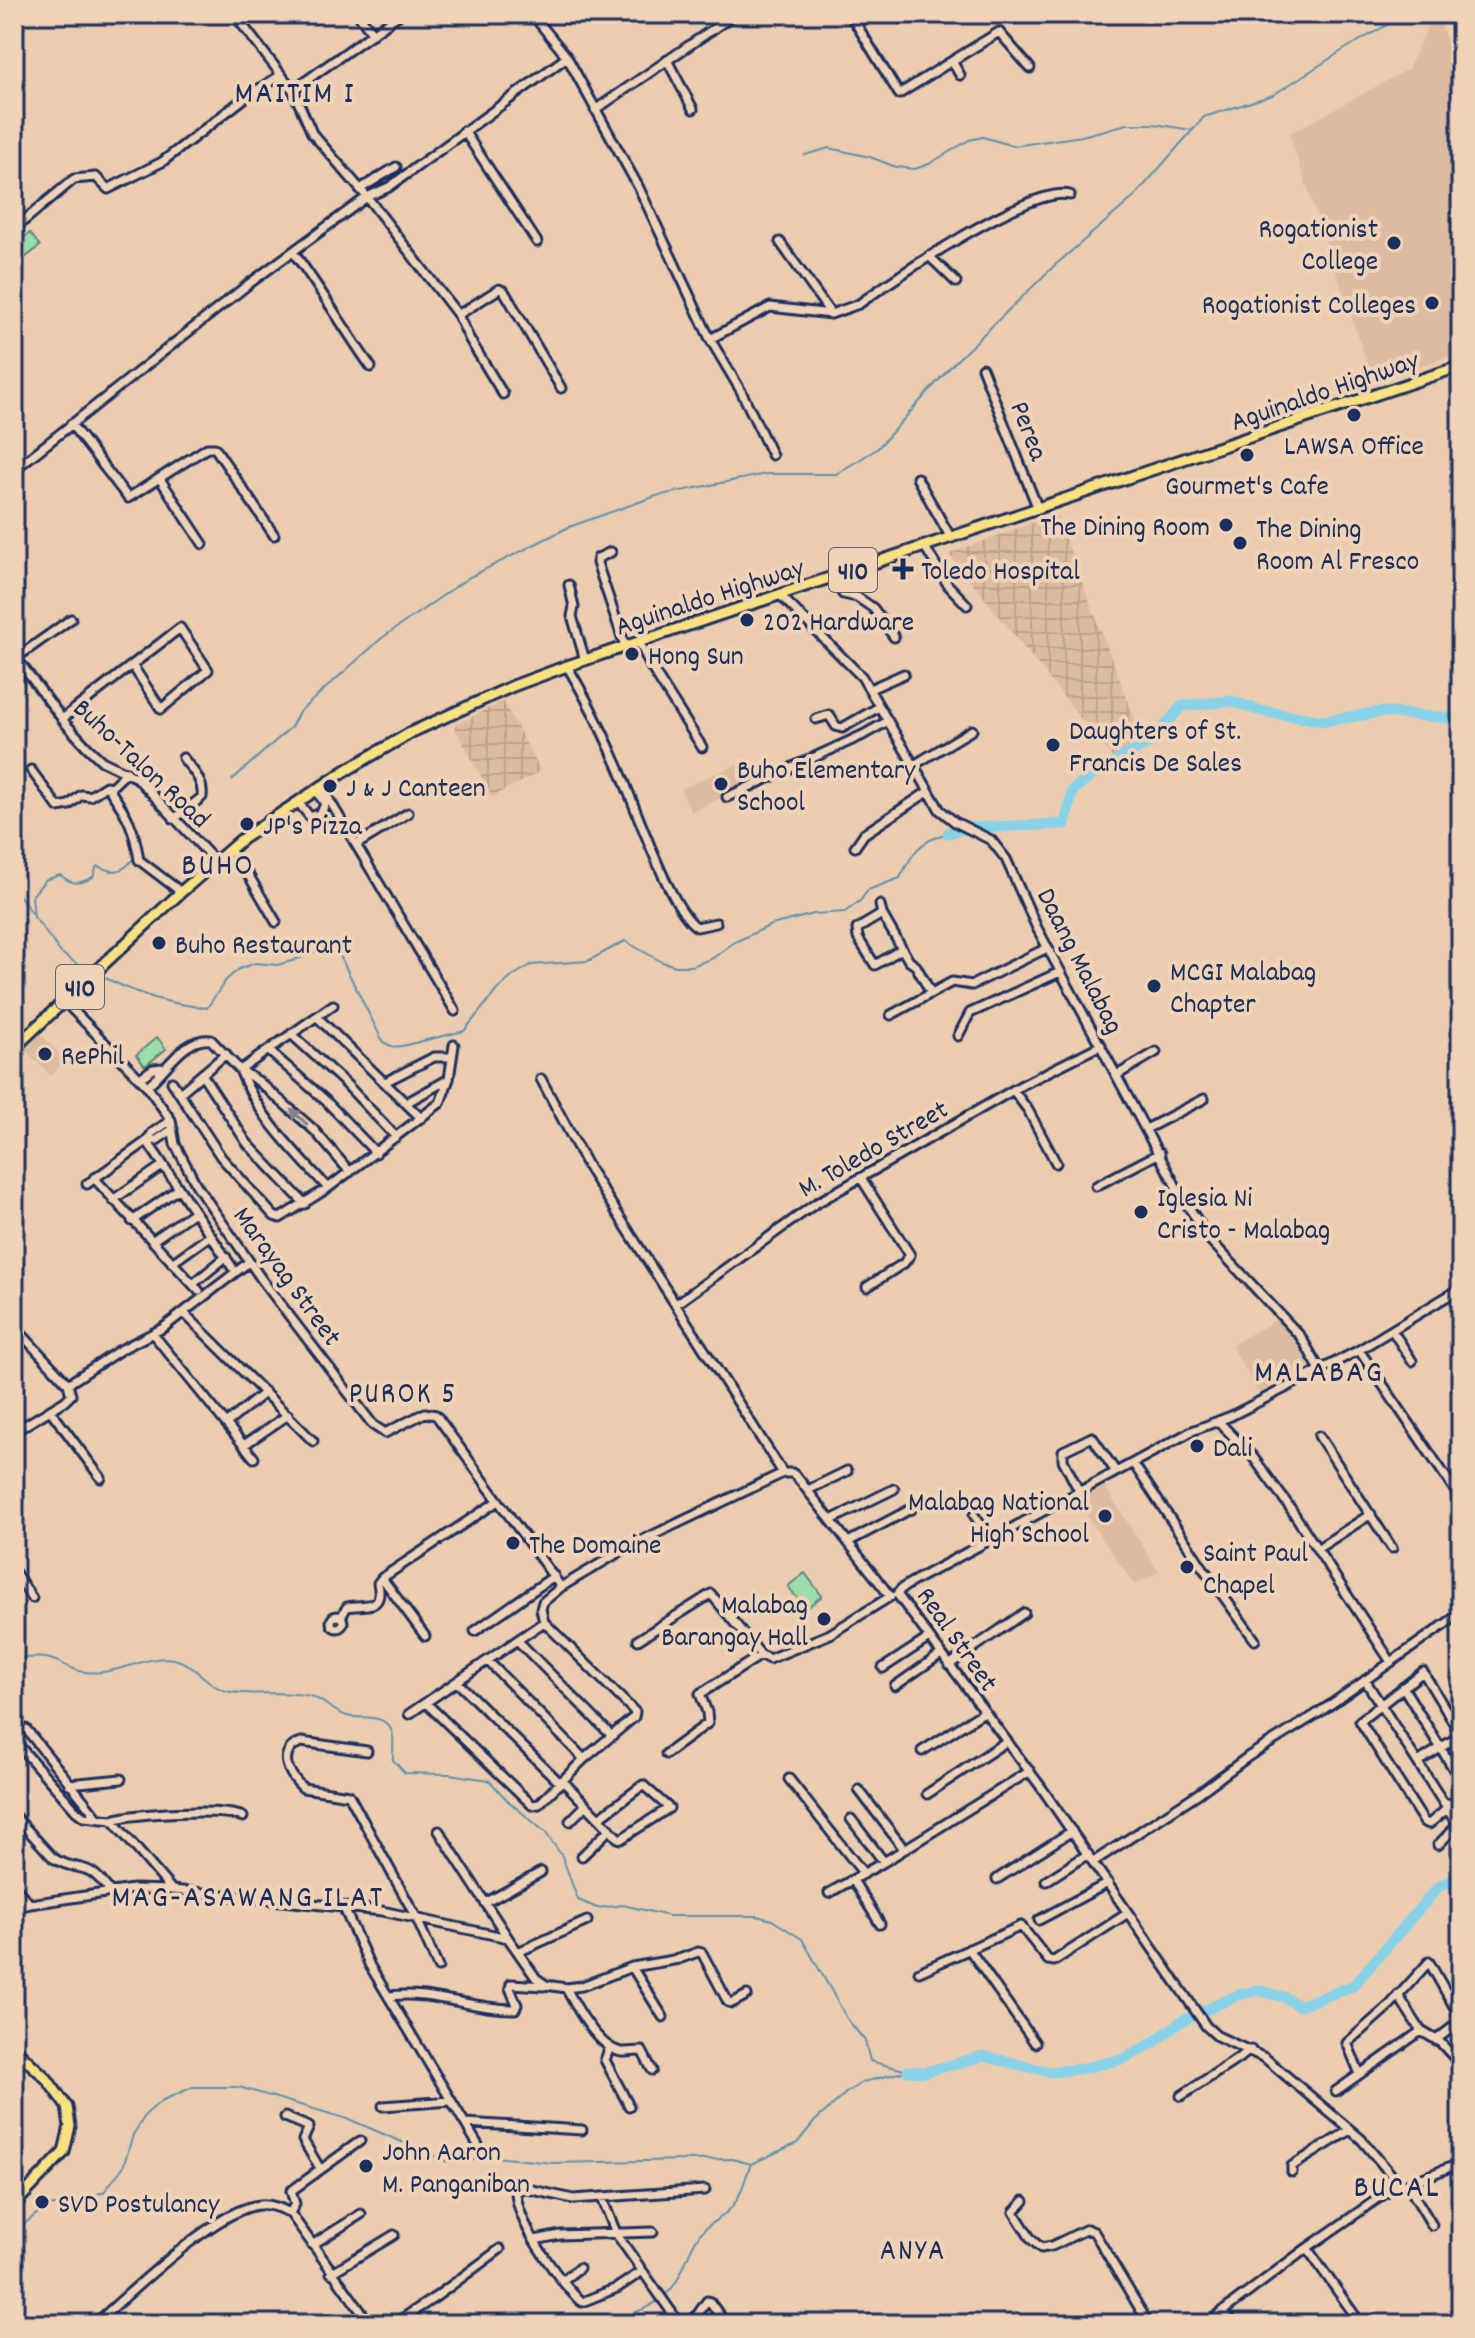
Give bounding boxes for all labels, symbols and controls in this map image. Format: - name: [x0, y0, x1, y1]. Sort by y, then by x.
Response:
- district label: MAITIM I: [235, 73, 355, 119]
- place label: Rogationist College: [1258, 212, 1378, 284]
- marker: Rogationist College: [1385, 234, 1403, 252]
- place label: Rogationist Colleges: [1202, 288, 1416, 328]
- marker: Rogationist Colleges: [1423, 294, 1441, 312]
- street label: Aguinaldo Highway: [1226, 343, 1426, 445]
- street label: Perea: [997, 396, 1056, 468]
- marker: LAWSA Office: [1345, 406, 1363, 424]
- place label: LAWSA Office: [1284, 429, 1424, 469]
- marker: Gourmet's Cafe: [1238, 446, 1256, 464]
- place label: Gourmet's Cafe: [1165, 469, 1329, 509]
- place label: The Dining Room: [1040, 510, 1210, 550]
- place label: The Dining Room Al Fresco: [1256, 512, 1419, 584]
- marker: The Dining Room: [1217, 516, 1235, 534]
- marker: The Dining Room Al Fresco: [1231, 534, 1249, 552]
- road number: 410: [829, 548, 877, 592]
- street label: Aguinaldo Highway: [611, 550, 811, 649]
- place label: Toledo Hospital: [921, 554, 1080, 594]
- marker: Toledo Hospital: [892, 558, 914, 580]
- place label: 202 Hardware: [763, 605, 914, 645]
- marker: 202 Hardware: [738, 611, 756, 629]
- place label: Hong Sun: [648, 639, 744, 679]
- marker: Hong Sun: [623, 645, 641, 663]
- street label: Buho-Talon Road: [62, 691, 217, 840]
- place label: Daughters of St. Francis De Sales: [1069, 714, 1242, 786]
- marker: Daughters of St. Francis De Sales: [1044, 736, 1062, 754]
- place label: Buho Elementary School: [737, 753, 916, 825]
- place label: J & J Canteen: [346, 771, 486, 811]
- marker: Buho Elementary School: [712, 775, 730, 793]
- marker: J & J Canteen: [321, 777, 339, 795]
- place label: JP's Pizza: [263, 809, 363, 849]
- marker: JP's Pizza: [238, 815, 256, 833]
- district label: BUHO: [181, 845, 255, 891]
- street label: Daang Malabag: [1024, 882, 1131, 1042]
- place label: Buho Restaurant: [175, 928, 352, 968]
- marker: Buho Restaurant: [150, 934, 168, 952]
- place label: MCGI Malabag Chapter: [1170, 955, 1316, 1027]
- road number: 410: [56, 965, 104, 1009]
- marker: MCGI Malabag Chapter: [1145, 977, 1163, 995]
- place label: RePhil: [61, 1039, 125, 1079]
- marker: RePhil: [36, 1045, 54, 1063]
- street label: M. Toledo Street: [792, 1092, 957, 1211]
- one-way arrow: [289, 1109, 309, 1126]
- place label: Iglesia Ni Cristo - Malabag: [1157, 1181, 1330, 1253]
- street label: Marayag Street: [221, 1200, 349, 1356]
- marker: Iglesia Ni Cristo - Malabag: [1132, 1203, 1150, 1221]
- district label: MALABAG: [1254, 1352, 1384, 1398]
- district label: PUROK 5: [349, 1375, 457, 1418]
- place label: Dali: [1213, 1431, 1252, 1471]
- marker: Dali: [1188, 1437, 1206, 1455]
- place label: Malabag National High School: [908, 1485, 1089, 1557]
- marker: Malabag National High School: [1096, 1507, 1114, 1525]
- place label: The Domaine: [529, 1528, 661, 1568]
- marker: The Domaine: [504, 1534, 522, 1552]
- place label: Saint Paul Chapel: [1203, 1536, 1308, 1608]
- marker: Saint Paul Chapel: [1178, 1558, 1196, 1576]
- street label: Real Street: [904, 1580, 1006, 1702]
- place label: Malabag Barangay Hall: [661, 1588, 808, 1660]
- marker: Malabag Barangay Hall: [815, 1610, 833, 1628]
- district label: MAG-ASAWANG ILAT: [112, 1877, 384, 1923]
- place label: John Aaron M. Panganiban: [382, 2135, 530, 2207]
- marker: John Aaron M. Panganiban: [357, 2157, 375, 2175]
- district label: BUCAL: [1354, 2167, 1440, 2213]
- place label: SVD Postulancy: [58, 2187, 220, 2227]
- marker: SVD Postulancy: [33, 2193, 51, 2211]
- district label: ANYA: [880, 2232, 946, 2275]

